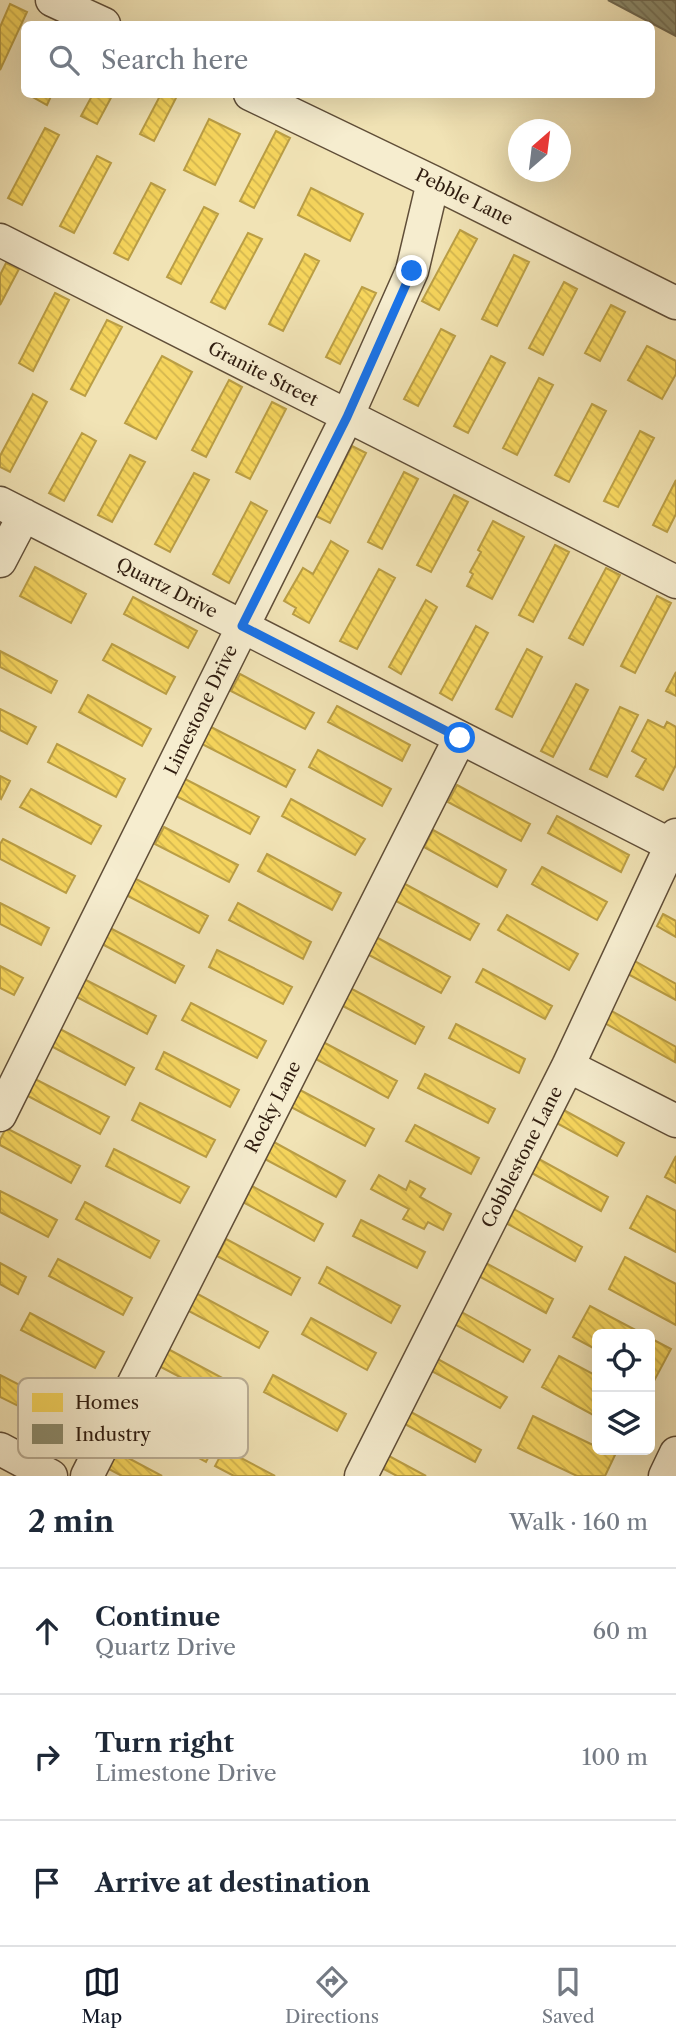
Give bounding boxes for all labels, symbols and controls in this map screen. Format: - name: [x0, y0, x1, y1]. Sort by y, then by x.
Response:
- search box: [21, 21, 655, 98]
- icon: search: [45, 41, 83, 79]
- text: Search here: [101, 44, 248, 76]
- north arrow: [508, 119, 571, 182]
- street label: Pebble Lane: [411, 164, 517, 230]
- route end: [396, 255, 427, 286]
- street label: Granite Street: [204, 337, 322, 411]
- street label: Quartz Drive: [113, 553, 221, 623]
- street label: Limestone Drive: [160, 641, 242, 779]
- route start: [444, 722, 475, 753]
- street label: Rocky Lane: [240, 1057, 306, 1157]
- street label: Cobblestone Lane: [477, 1083, 567, 1231]
- map controls: [592, 1329, 655, 1455]
- button: locate: [592, 1329, 655, 1392]
- legend: [18, 1378, 248, 1458]
- text: Homes: [75, 1391, 139, 1414]
- button: layers: [592, 1392, 655, 1455]
- text: Industry: [75, 1423, 151, 1446]
- text: 2 min: [28, 1503, 114, 1540]
- text: Walk · 160 m: [509, 1508, 648, 1536]
- text: Continue: [95, 1601, 220, 1633]
- icon: ahead: [28, 1612, 66, 1650]
- text: 60 m: [592, 1617, 648, 1645]
- text: Quartz Drive: [95, 1633, 236, 1661]
- text: Turn right: [95, 1727, 234, 1759]
- icon: right: [28, 1738, 66, 1776]
- text: 100 m: [582, 1743, 648, 1771]
- text: Limestone Drive: [95, 1759, 277, 1787]
- icon: arrive: [28, 1864, 66, 1902]
- text: Arrive at destination: [95, 1867, 370, 1899]
- tab: Map: [81, 1963, 122, 2028]
- tab: Directions: [285, 1963, 379, 2028]
- tab: Saved: [542, 1963, 595, 2028]

